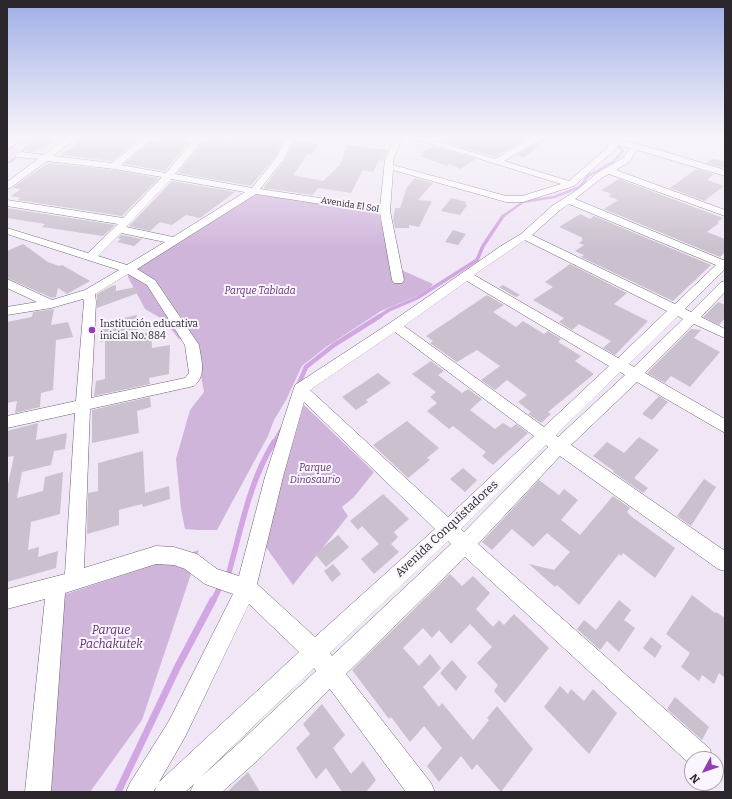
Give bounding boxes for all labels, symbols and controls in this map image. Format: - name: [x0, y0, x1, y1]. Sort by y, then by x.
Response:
- street label: Avenida El Sol: [320, 195, 380, 215]
- park label: Parque Tablada: [224, 285, 296, 297]
- place label: Institución educativa inicial No. 884: [100, 318, 198, 342]
- marker: Institución educativa inicial No. 884: [87, 325, 97, 335]
- park label: Parque Dinosaurio: [290, 462, 340, 486]
- street label: Avenida Conquistadores: [393, 478, 501, 580]
- park label: Parque Pachakutek: [79, 624, 143, 652]
- north arrow: [684, 751, 724, 791]
- text: N: [687, 771, 703, 786]

